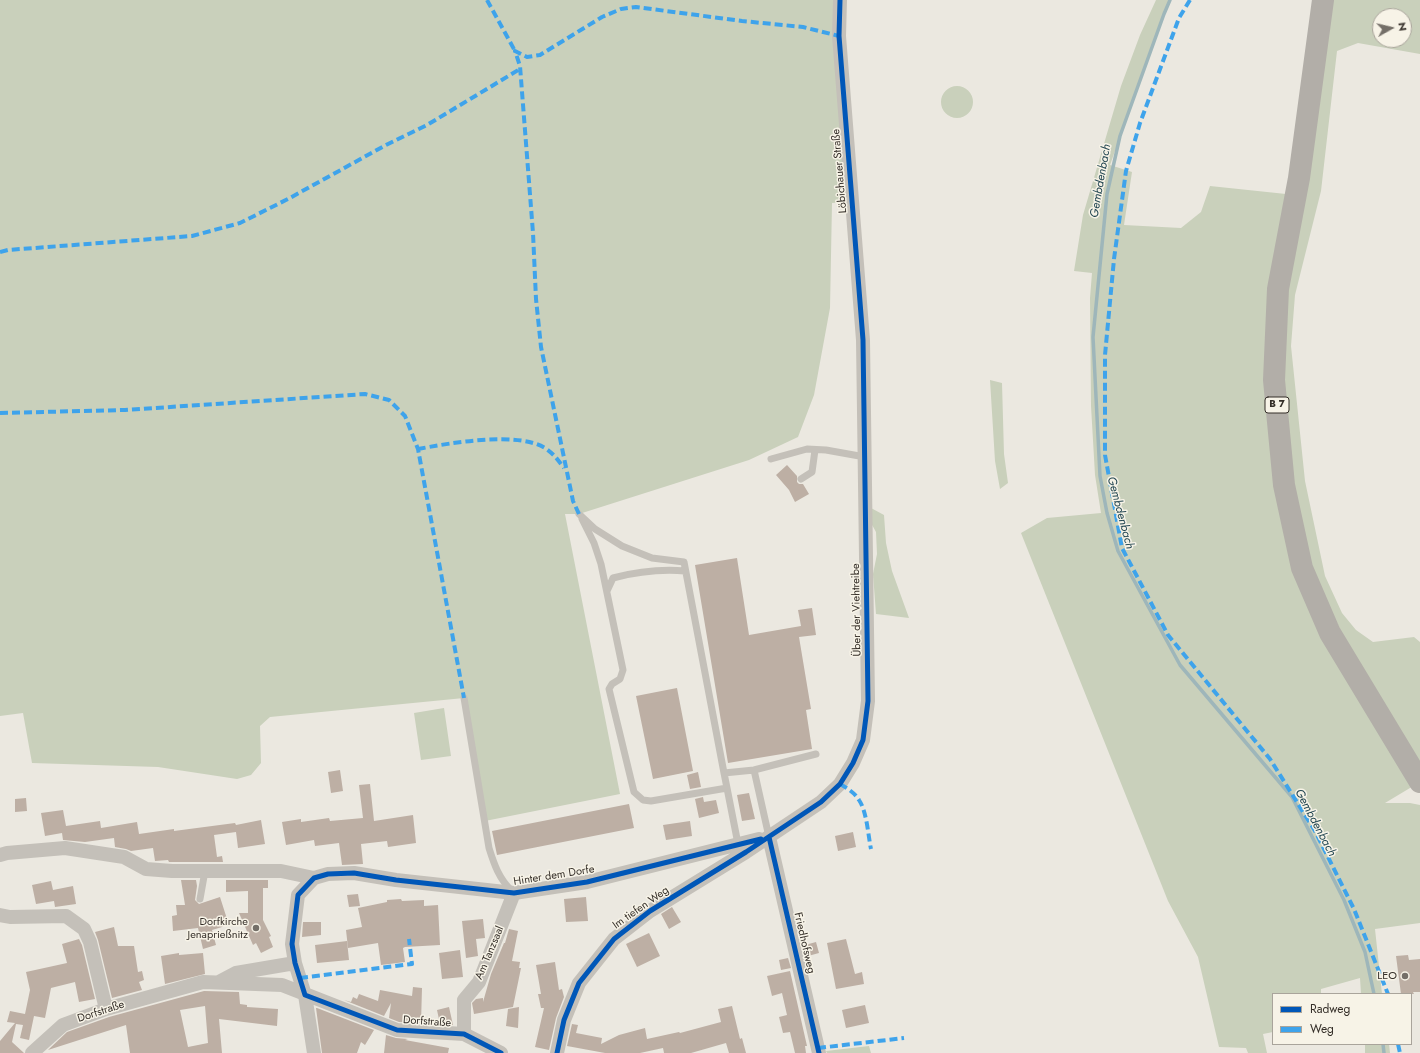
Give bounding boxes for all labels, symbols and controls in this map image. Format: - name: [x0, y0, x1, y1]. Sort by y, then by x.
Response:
- north arrow: [1372, 8, 1412, 48]
- text: N: [1394, 21, 1411, 32]
- street label: Löbichauer Straße: [830, 128, 850, 214]
- water label: Gembdenbach: [1087, 143, 1115, 219]
- road number: B 7: [1265, 397, 1289, 413]
- water label: Gembdenbach: [1103, 475, 1137, 551]
- street label: Über der Viehtreibe: [850, 563, 864, 657]
- water label: Gembdenbach: [1291, 787, 1339, 859]
- street label: Hinter dem Dorfe: [513, 863, 595, 889]
- street label: Im tiefen Weg: [610, 884, 672, 932]
- street label: Friedhofsweg: [791, 911, 817, 975]
- place label: Dorfkirche Jenaprießnitz: [188, 915, 248, 941]
- marker: Dorfkirche Jenaprießnitz: [251, 923, 261, 933]
- street label: Am Tanzsaal: [473, 924, 507, 982]
- place label: LEO: [1377, 969, 1397, 983]
- marker: LEO: [1400, 971, 1410, 981]
- legend: [1272, 993, 1412, 1045]
- street label: Dorfstraße: [76, 998, 126, 1026]
- text: Radweg: [1310, 1000, 1350, 1018]
- street label: Dorfstraße: [402, 1014, 452, 1030]
- text: Weg: [1310, 1020, 1334, 1038]

